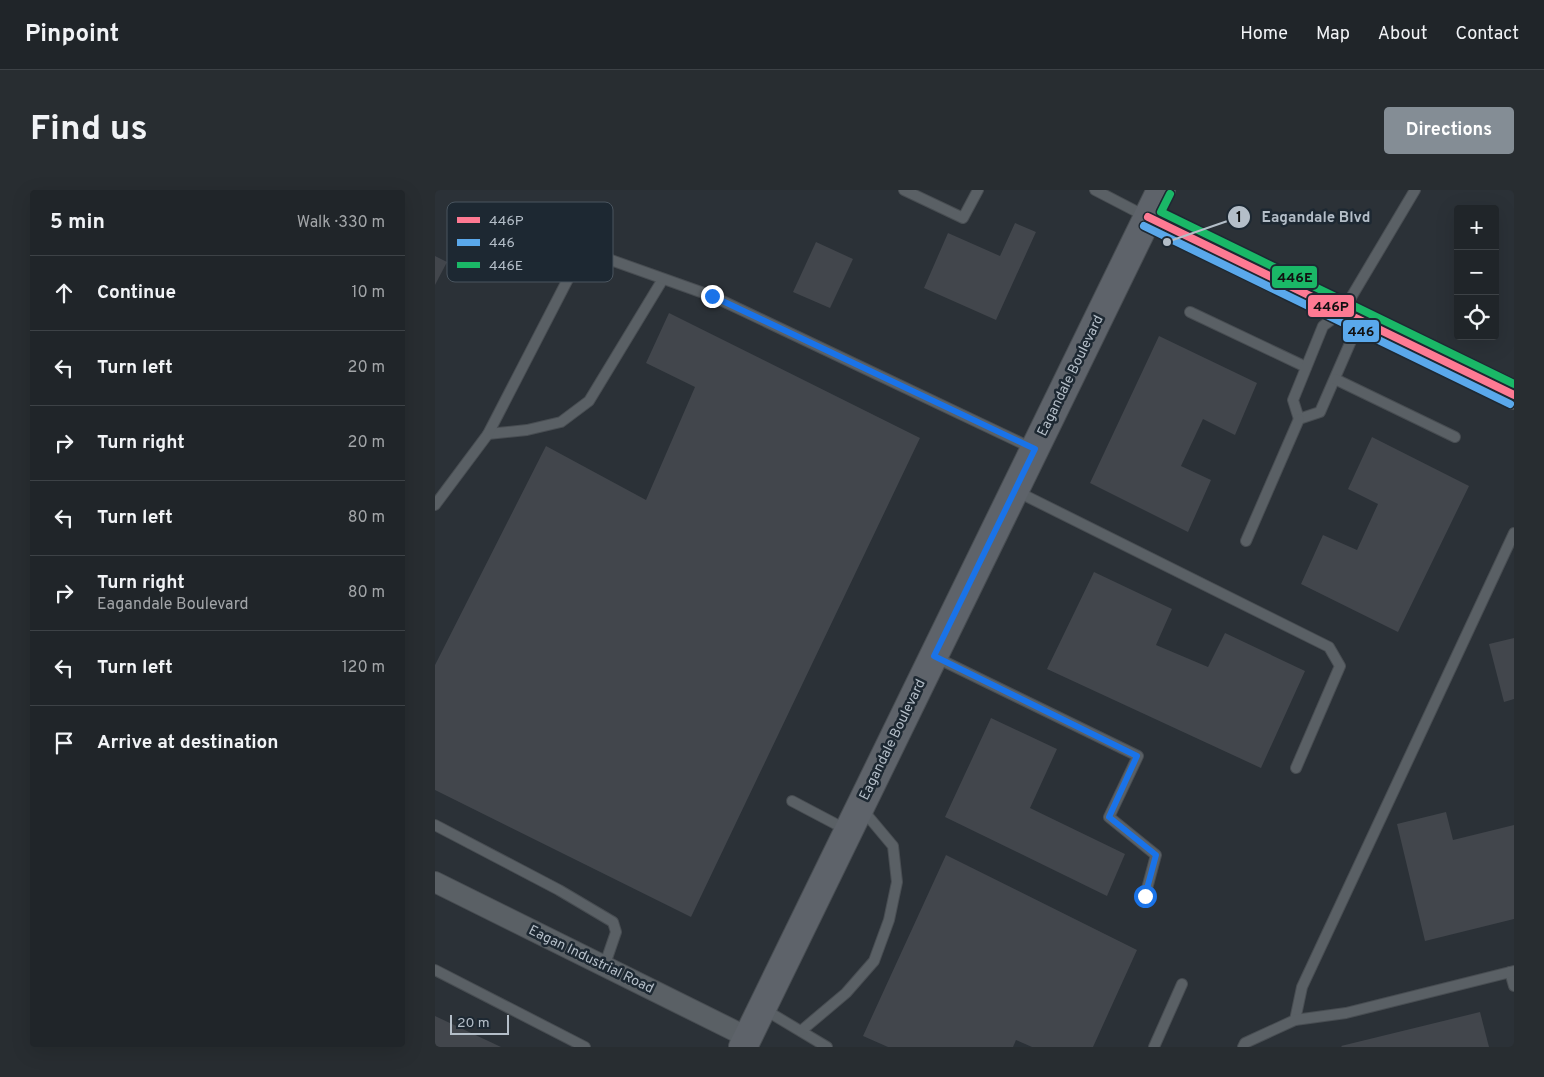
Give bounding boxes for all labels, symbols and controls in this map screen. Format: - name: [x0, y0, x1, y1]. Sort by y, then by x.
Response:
- text: Pinpoint: [25, 20, 119, 50]
- text: Home: [1240, 23, 1288, 46]
- text: Map: [1316, 23, 1350, 46]
- text: About: [1378, 23, 1427, 46]
- text: Contact: [1455, 23, 1519, 46]
- button: Directions: [1384, 107, 1514, 154]
- text: Find us: [30, 108, 148, 152]
- legend: [447, 202, 613, 282]
- callout: Eagandale Blvd: [1227, 202, 1380, 232]
- map controls: [1454, 205, 1499, 340]
- button: +: [1454, 205, 1499, 250]
- text: 5 min: [50, 209, 105, 236]
- text: 1: [1236, 209, 1242, 228]
- text: Eagandale Blvd: [1262, 209, 1370, 228]
- text: Walk · 330 m: [297, 213, 385, 233]
- text: 446P: [489, 213, 524, 230]
- text: 446: [489, 235, 515, 252]
- button: −: [1454, 250, 1499, 295]
- text: 446E: [489, 258, 523, 275]
- line badge: 446E: [1271, 265, 1318, 289]
- text: 446E: [1277, 270, 1313, 287]
- icon: ahead: [50, 279, 78, 307]
- text: Continue: [97, 281, 176, 305]
- text: 10 m: [351, 283, 385, 303]
- route end: [701, 285, 724, 308]
- line badge: 446P: [1307, 294, 1355, 318]
- button: locate: [1454, 295, 1499, 340]
- text: 446P: [1313, 299, 1349, 316]
- street label: Eagandale Boulevard: [1034, 313, 1108, 439]
- line badge: 446: [1342, 319, 1380, 343]
- text: 446: [1348, 324, 1374, 341]
- icon: left: [50, 354, 78, 382]
- text: Turn left: [97, 356, 173, 380]
- text: 20 m: [348, 358, 385, 378]
- icon: right: [50, 429, 78, 457]
- text: Turn right: [97, 431, 185, 455]
- text: 20 m: [348, 433, 385, 453]
- icon: left: [50, 504, 78, 532]
- text: Turn left: [97, 506, 173, 530]
- text: 80 m: [348, 508, 385, 528]
- text: Turn right: [97, 571, 185, 595]
- icon: right: [50, 579, 78, 607]
- text: 80 m: [348, 583, 385, 603]
- text: Eagandale Boulevard: [97, 595, 249, 615]
- icon: left: [50, 654, 78, 682]
- text: Turn left: [97, 656, 173, 680]
- text: 120 m: [342, 658, 385, 678]
- street label: Eagandale Boulevard: [856, 677, 930, 803]
- icon: arrive: [50, 729, 78, 757]
- text: Arrive at destination: [97, 731, 278, 755]
- route start: [1134, 885, 1157, 908]
- street label: Eagan Industrial Road: [526, 922, 656, 998]
- scale bar: [450, 1012, 509, 1035]
- text: 20 m: [457, 1015, 490, 1032]

